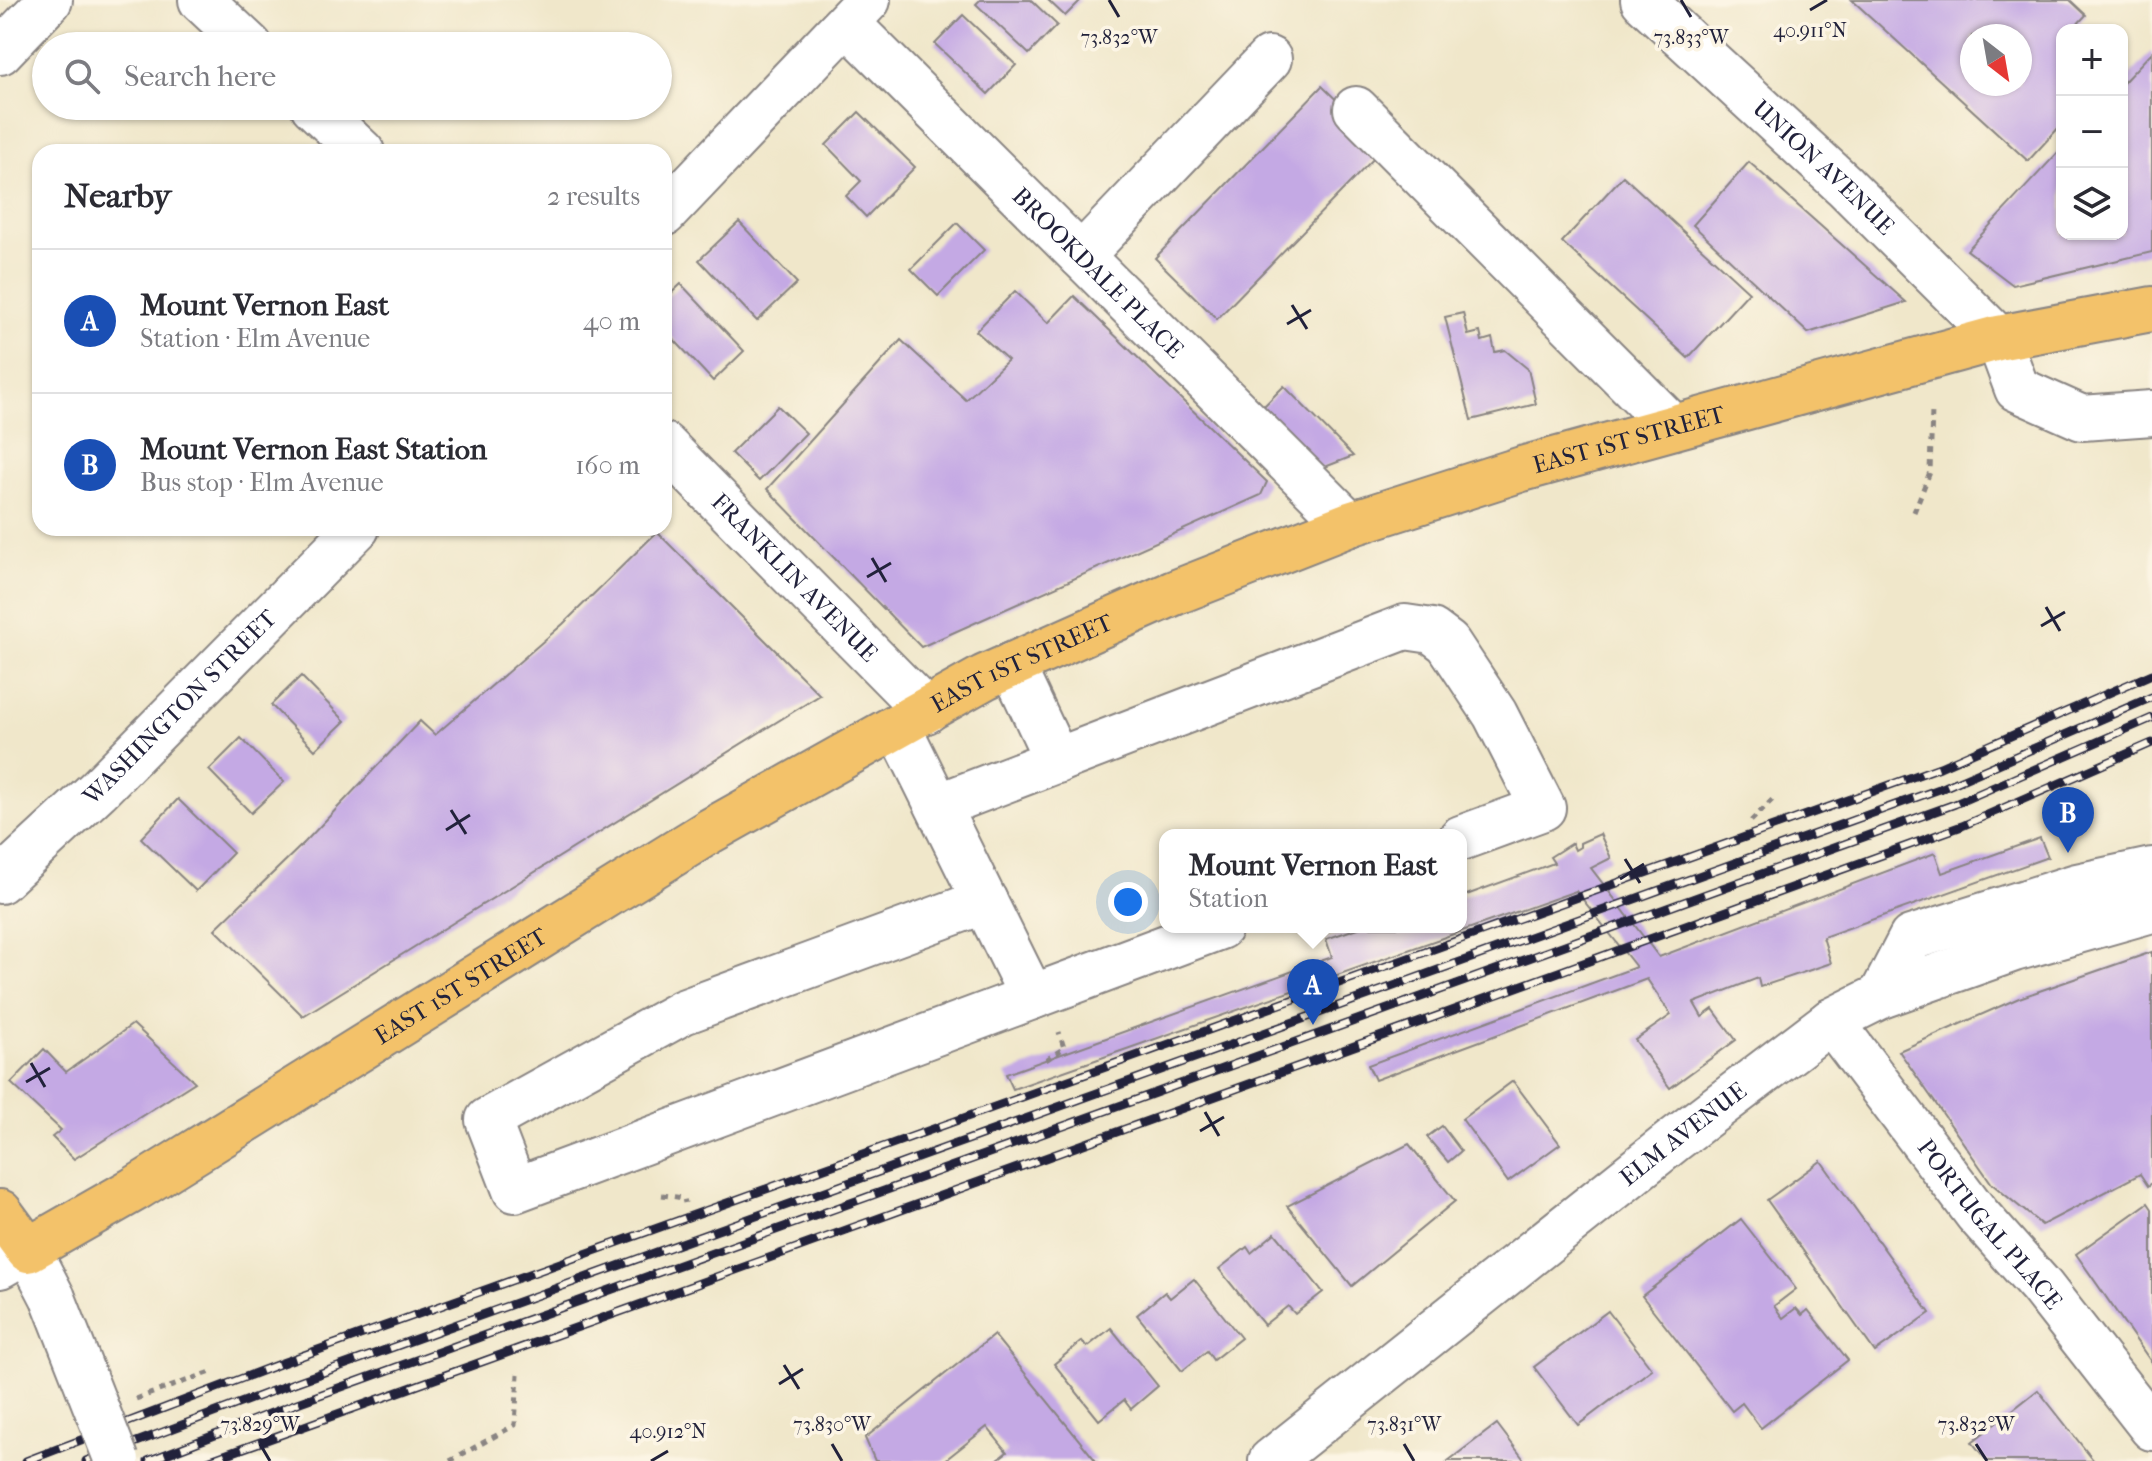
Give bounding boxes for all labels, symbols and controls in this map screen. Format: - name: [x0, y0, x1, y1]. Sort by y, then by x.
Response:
- text: 40.911°N: [1773, 19, 1847, 42]
- north arrow: [1960, 24, 2032, 96]
- map controls: [2056, 24, 2128, 240]
- button: +: [2056, 24, 2128, 96]
- text: 73.832°W: [1080, 26, 1159, 49]
- text: 73.833°W: [1653, 26, 1730, 49]
- search box: [32, 32, 672, 120]
- icon: search: [60, 54, 104, 98]
- text: Search here: [124, 59, 276, 94]
- street label: UNION AVENUE: [1747, 94, 1900, 241]
- button: −: [2056, 96, 2128, 168]
- button: layers: [2056, 168, 2128, 240]
- text: Nearby: [64, 176, 171, 216]
- text: 2 results: [547, 181, 640, 212]
- street label: BROOKDALE PLACE: [1006, 182, 1189, 364]
- text: Mount Vernon East: [140, 288, 389, 323]
- text: A: [82, 306, 98, 337]
- text: 40 m: [583, 306, 640, 337]
- text: Station · Elm Avenue: [140, 323, 370, 354]
- street label: EAST 1ST STREET: [1530, 400, 1729, 479]
- text: Mount Vernon East Station: [140, 432, 487, 467]
- text: B: [82, 450, 98, 481]
- text: 160 m: [575, 450, 640, 481]
- text: Bus stop · Elm Avenue: [140, 467, 384, 498]
- street label: FRANKLIN AVENUE: [706, 488, 883, 667]
- street label: WASHINGTON STREET: [77, 603, 283, 811]
- street label: EAST 1ST STREET: [926, 608, 1118, 718]
- pin: B: [2042, 787, 2094, 853]
- popup: [1159, 829, 1467, 933]
- text: Mount Vernon East: [1189, 848, 1437, 883]
- your location: [1108, 882, 1148, 922]
- text: Station: [1189, 883, 1268, 914]
- street label: EAST 1ST STREET: [369, 922, 553, 1050]
- pin: A: [1287, 959, 1339, 1025]
- street label: ELM AVENUE: [1614, 1076, 1752, 1192]
- street label: PORTUGAL PLACE: [1912, 1134, 2068, 1315]
- text: 73.829°W: [220, 1413, 301, 1436]
- text: 73.830°W: [793, 1413, 872, 1436]
- text: 73.831°W: [1367, 1413, 1442, 1436]
- text: 73.832°W: [1937, 1413, 2016, 1436]
- text: 40.912°N: [630, 1420, 706, 1443]

